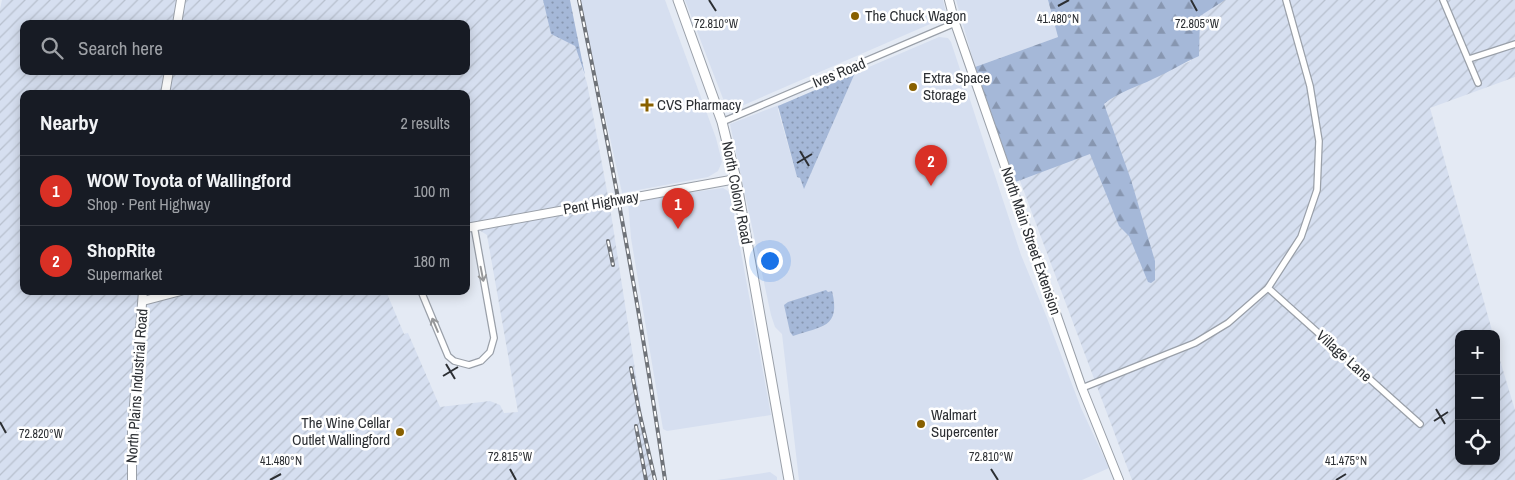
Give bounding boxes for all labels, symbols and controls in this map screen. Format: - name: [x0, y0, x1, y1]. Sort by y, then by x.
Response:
- place label: The Chuck Wagon: [865, 5, 966, 26]
- marker: The Chuck Wagon: [849, 10, 861, 22]
- text: 41.480°N: [1037, 11, 1079, 27]
- text: 72.810°W: [694, 16, 739, 32]
- text: 72.805°W: [1175, 16, 1220, 32]
- search box: [20, 20, 470, 75]
- icon: search: [38, 34, 66, 62]
- text: Search here: [78, 35, 163, 61]
- street label: Ives Road: [809, 52, 868, 93]
- place label: Extra Space Storage: [923, 67, 990, 105]
- marker: Extra Space Storage: [907, 81, 919, 93]
- place label: CVS Pharmacy: [657, 94, 742, 115]
- marker: CVS Pharmacy: [641, 99, 653, 111]
- text: Nearby: [40, 108, 98, 137]
- text: 2 results: [400, 112, 450, 134]
- street label: North Colony Road: [717, 140, 758, 246]
- pin: 2: [915, 145, 947, 186]
- street label: North Main Street Extension: [996, 164, 1067, 318]
- text: WOW Toyota of Wallingford: [87, 167, 291, 193]
- text: 1: [52, 180, 60, 202]
- text: 100 m: [414, 180, 450, 202]
- street label: Pent Highway: [561, 185, 641, 219]
- pin: 1: [662, 188, 694, 229]
- text: Shop · Pent Highway: [87, 193, 210, 215]
- text: ShopRite: [87, 237, 155, 263]
- your location: [757, 248, 783, 274]
- text: 2: [52, 250, 60, 272]
- text: 180 m: [414, 250, 450, 272]
- text: Supermarket: [87, 263, 162, 285]
- one-way arrow: [477, 266, 487, 282]
- street label: North Plains Industrial Road: [121, 308, 152, 464]
- one-way arrow: [429, 318, 439, 333]
- street label: Village Lane: [1312, 325, 1377, 386]
- map controls: [1455, 330, 1500, 465]
- button: +: [1455, 330, 1500, 375]
- button: −: [1455, 375, 1500, 420]
- place label: Walmart Supercenter: [931, 404, 998, 442]
- place label: The Wine Cellar Outlet Wallingford: [292, 412, 390, 450]
- marker: Walmart Supercenter: [915, 418, 927, 430]
- button: locate: [1455, 420, 1500, 465]
- text: 72.820°W: [19, 426, 64, 442]
- marker: The Wine Cellar Outlet Wallingford: [394, 426, 406, 438]
- text: 72.815°W: [488, 449, 533, 465]
- text: 72.810°W: [969, 449, 1014, 465]
- text: 41.480°N: [260, 453, 302, 469]
- text: 41.475°N: [1325, 453, 1367, 469]

